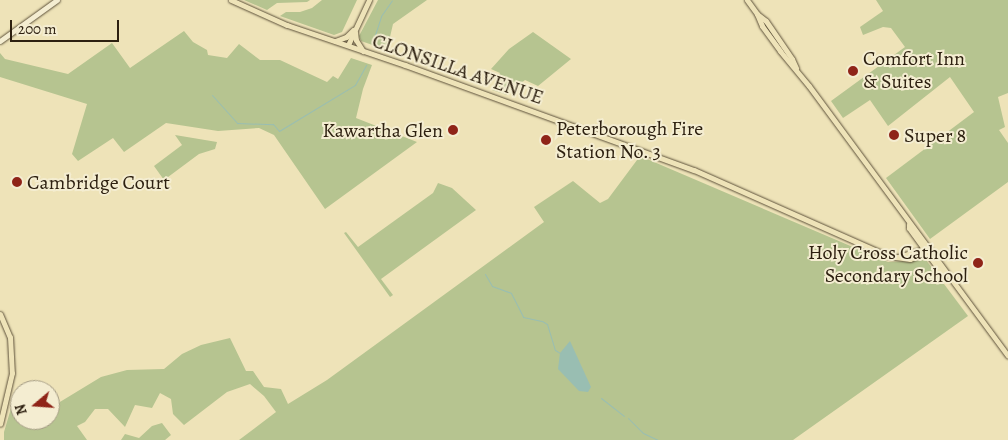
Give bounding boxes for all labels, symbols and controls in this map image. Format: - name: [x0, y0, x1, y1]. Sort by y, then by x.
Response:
- scale bar: [12, 10, 121, 42]
- text: 200 m: [18, 19, 57, 39]
- street label: CLONSILLA AVENUE: [369, 28, 547, 110]
- place label: Comfort Inn & Suites: [863, 47, 965, 94]
- marker: Comfort Inn & Suites: [847, 65, 859, 77]
- place label: Peterborough Fire Station No. 3: [556, 116, 703, 163]
- place label: Kawartha Glen: [322, 118, 443, 142]
- place label: Super 8: [904, 123, 966, 147]
- marker: Kawartha Glen: [447, 124, 459, 136]
- marker: Super 8: [888, 129, 900, 141]
- marker: Peterborough Fire Station No. 3: [540, 134, 552, 146]
- place label: Cambridge Court: [27, 170, 170, 194]
- marker: Cambridge Court: [11, 176, 23, 188]
- place label: Holy Cross Catholic Secondary School: [808, 240, 968, 287]
- marker: Holy Cross Catholic Secondary School: [972, 257, 984, 269]
- north arrow: [10, 380, 60, 430]
- text: N: [11, 402, 32, 417]

